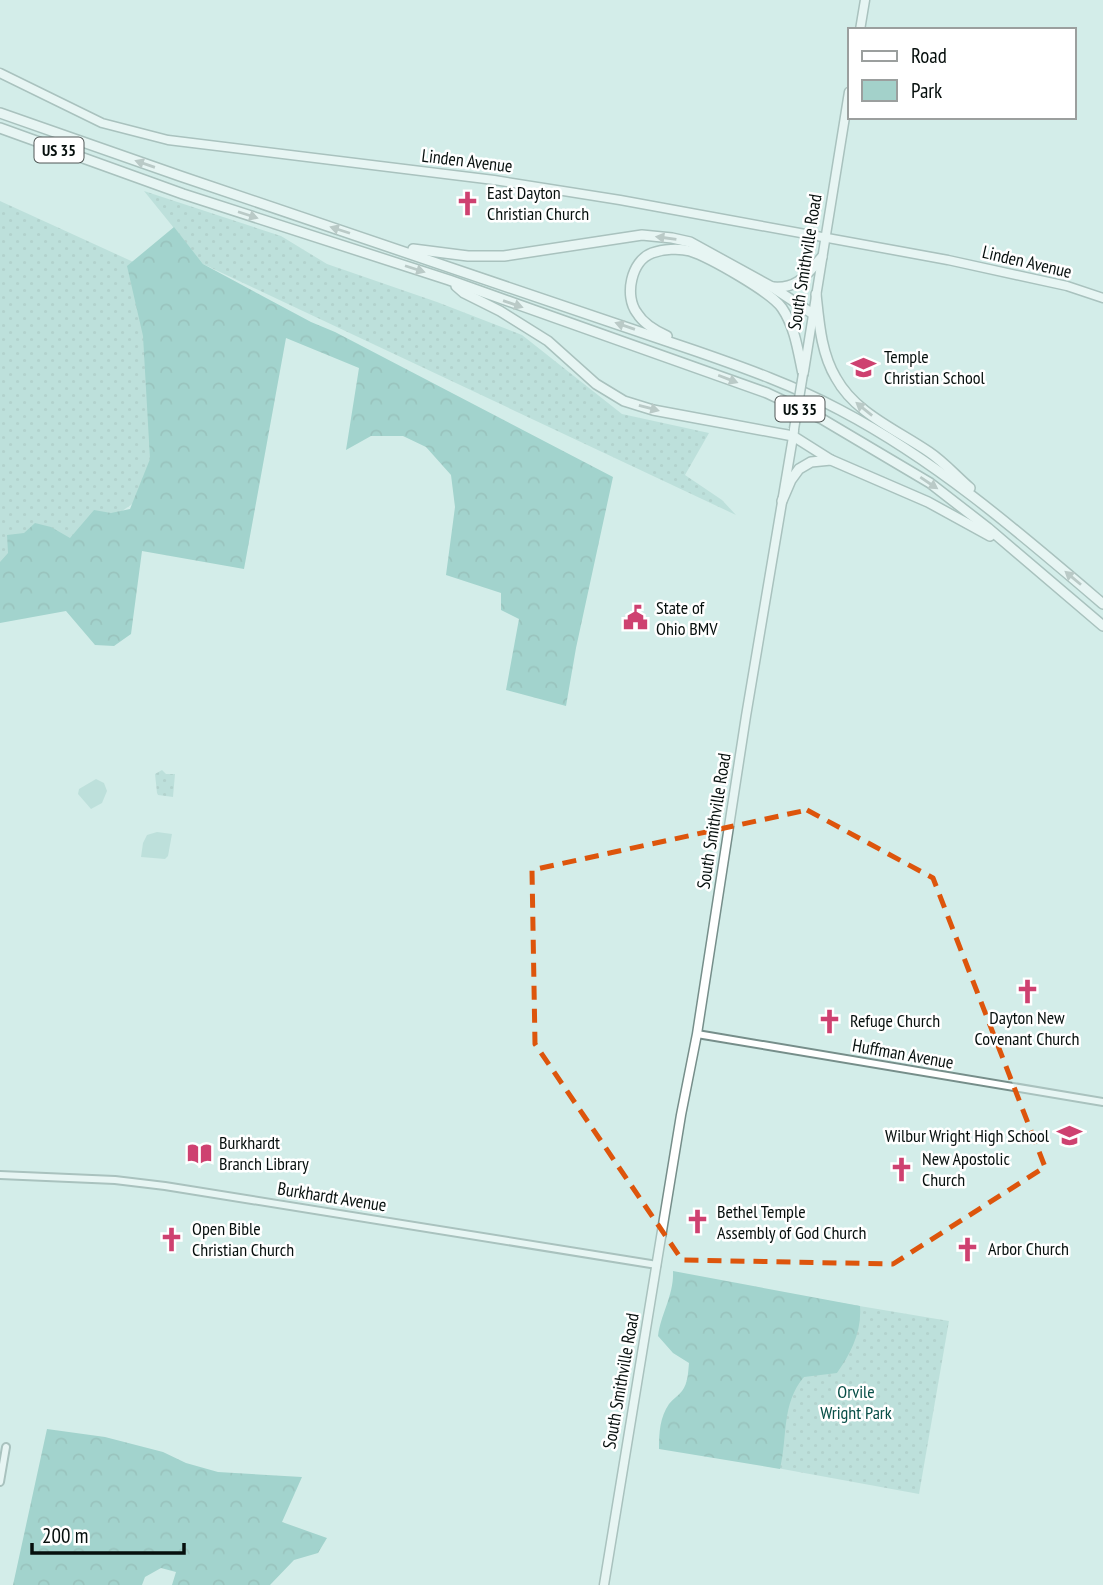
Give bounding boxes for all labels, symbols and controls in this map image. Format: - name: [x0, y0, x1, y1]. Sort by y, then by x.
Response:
- legend: [848, 28, 1075, 119]
- text: Road: [911, 42, 947, 69]
- text: Park: [911, 77, 942, 104]
- road number: US 35: [34, 138, 84, 162]
- street label: Linden Avenue: [420, 144, 514, 177]
- one-way arrow: [134, 158, 155, 169]
- place label: East Dayton Christian Church: [487, 181, 589, 225]
- church icon: East Dayton Christian Church: [453, 189, 481, 217]
- street label: South Smithville Road: [782, 192, 827, 332]
- one-way arrow: [238, 210, 259, 221]
- one-way arrow: [330, 224, 351, 235]
- one-way arrow: [655, 232, 677, 243]
- street label: Linden Avenue: [980, 240, 1074, 283]
- one-way arrow: [405, 264, 426, 275]
- one-way arrow: [503, 299, 524, 310]
- one-way arrow: [615, 320, 636, 331]
- place label: Temple Christian School: [884, 345, 985, 389]
- school or university icon: Temple Christian School: [850, 353, 878, 381]
- one-way arrow: [718, 373, 739, 384]
- road number: US 35: [776, 396, 824, 422]
- one-way arrow: [855, 401, 873, 416]
- one-way arrow: [639, 403, 661, 414]
- one-way arrow: [920, 476, 939, 489]
- one-way arrow: [1064, 571, 1081, 586]
- place label: State of Ohio BMV: [656, 596, 718, 640]
- public building icon: State of Ohio BMV: [622, 604, 650, 632]
- street label: South Smithville Road: [691, 751, 736, 891]
- church icon: Dayton New Covenant Church: [1013, 977, 1041, 1005]
- place label: Dayton New Covenant Church: [975, 1006, 1079, 1050]
- church icon: Refuge Church: [816, 1007, 844, 1035]
- place label: Refuge Church: [850, 1009, 940, 1032]
- street label: Huffman Avenue: [851, 1033, 956, 1074]
- school or university icon: Wilbur Wright High School: [1055, 1122, 1083, 1150]
- place label: Wilbur Wright High School: [885, 1124, 1050, 1147]
- place label: Burkhardt Branch Library: [219, 1131, 309, 1175]
- library icon: Burkhardt Branch Library: [185, 1139, 213, 1167]
- place label: New Apostolic Church: [922, 1147, 1010, 1191]
- church icon: New Apostolic Church: [888, 1155, 916, 1183]
- street label: Burkhardt Avenue: [276, 1177, 388, 1216]
- place label: Bethel Temple Assembly of God Church: [717, 1200, 866, 1244]
- church icon: Bethel Temple Assembly of God Church: [683, 1208, 711, 1236]
- place label: Open Bible Christian Church: [192, 1217, 294, 1261]
- church icon: Open Bible Christian Church: [158, 1225, 186, 1253]
- church icon: Arbor Church: [954, 1235, 982, 1263]
- place label: Arbor Church: [988, 1237, 1069, 1260]
- street label: South Smithville Road: [597, 1311, 644, 1451]
- park label: Orvile Wright Park: [820, 1380, 892, 1424]
- scale bar: [32, 1512, 184, 1556]
- text: 200 m: [42, 1522, 88, 1549]

